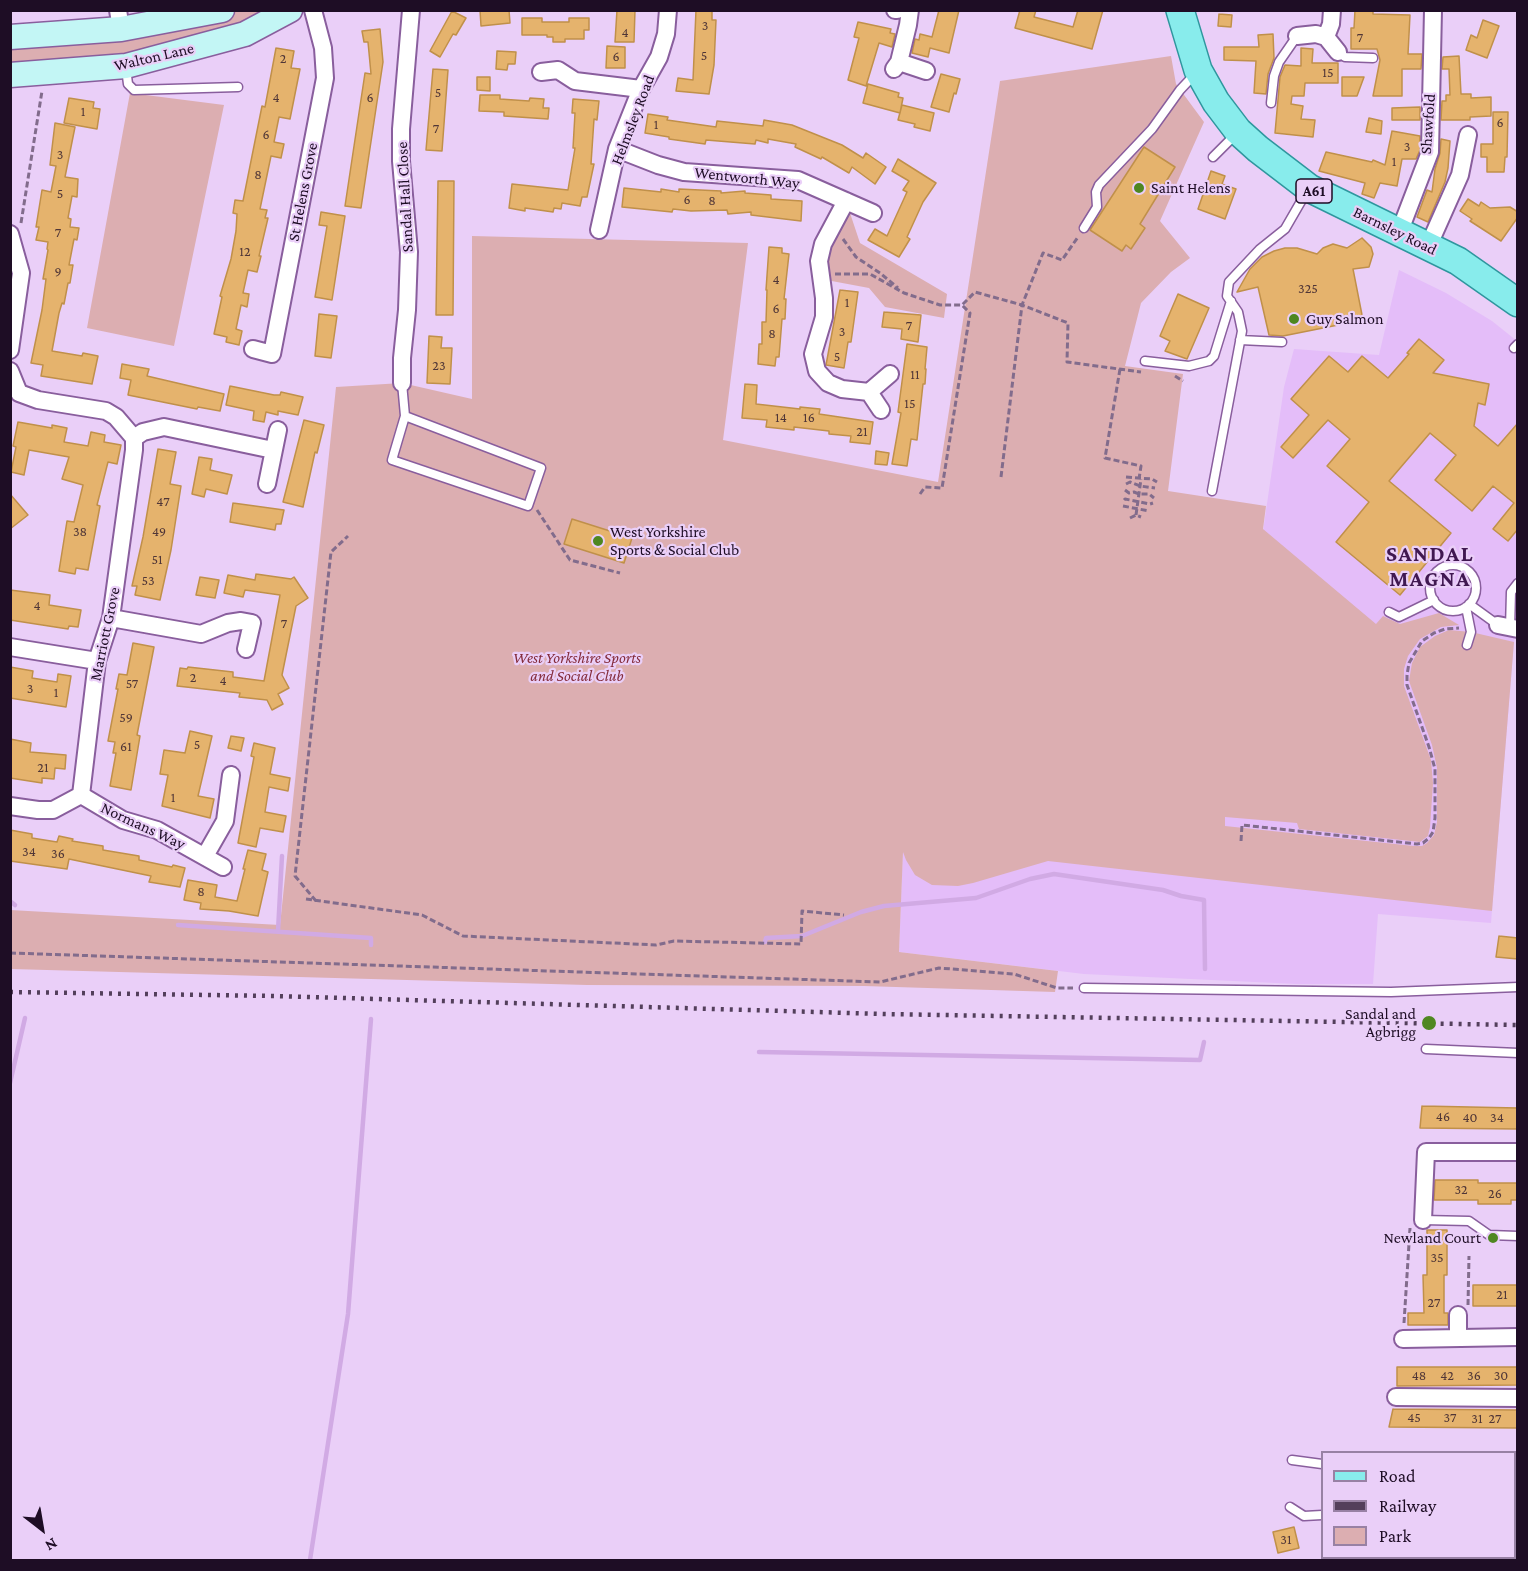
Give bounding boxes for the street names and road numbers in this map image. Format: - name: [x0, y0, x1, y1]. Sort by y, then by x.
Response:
- street label: Walton Lane: [112, 39, 196, 75]
- street label: Helmsley Road: [607, 72, 659, 168]
- street label: Shawfold: [1416, 93, 1440, 155]
- street label: St Helens Grove: [284, 141, 322, 243]
- street label: Sandal Hall Close: [393, 141, 417, 253]
- street label: Wentworth Way: [693, 163, 801, 193]
- road number: A61: [1296, 179, 1332, 203]
- street label: Barnsley Road: [1350, 202, 1440, 260]
- street label: Marriott Grove: [86, 585, 124, 683]
- street label: Normans Way: [98, 798, 188, 854]

